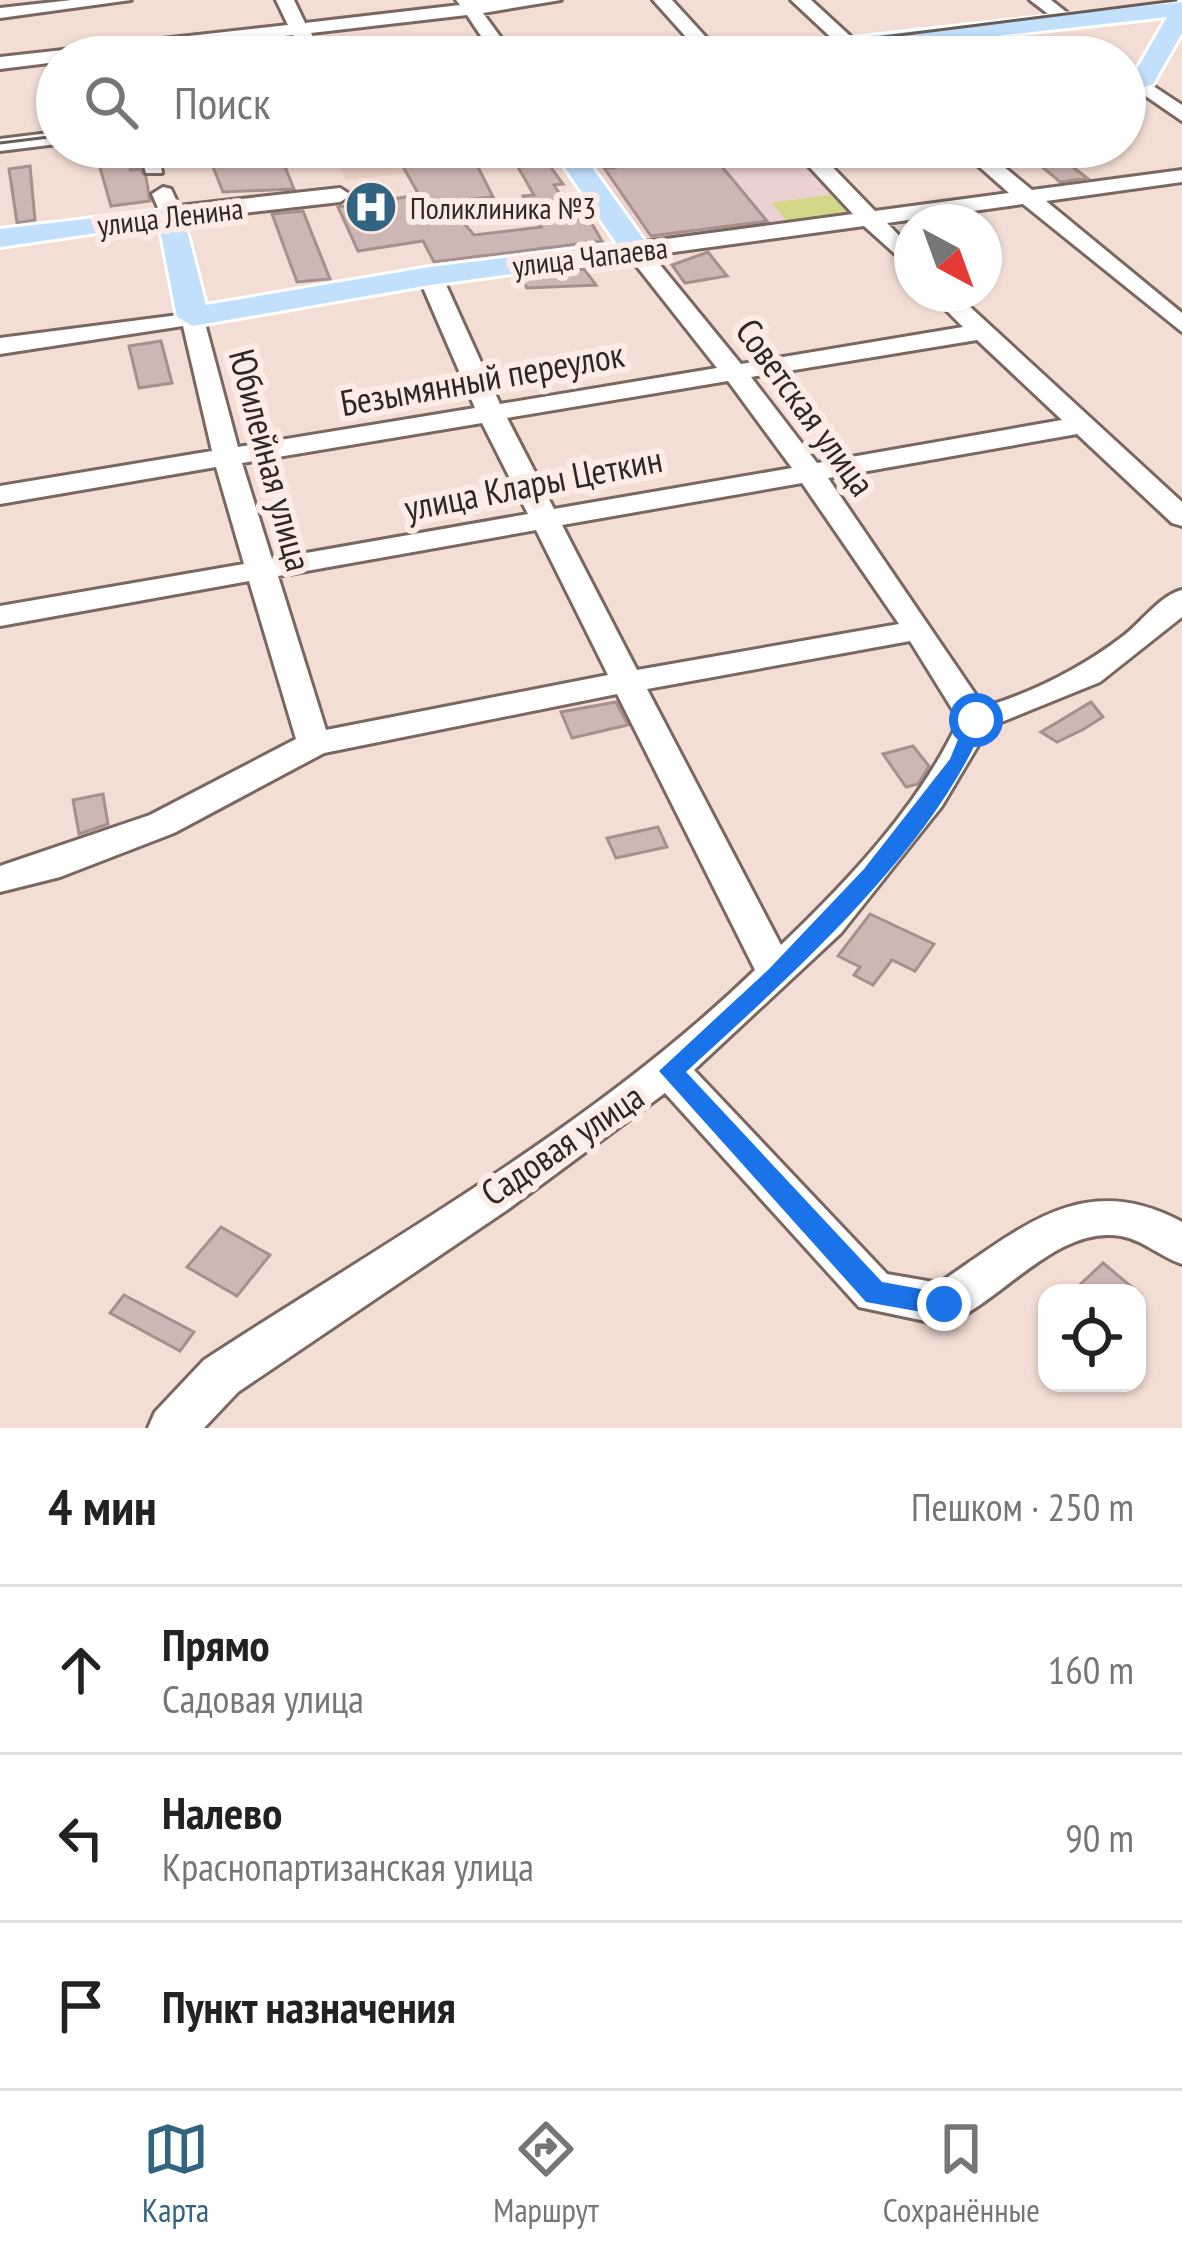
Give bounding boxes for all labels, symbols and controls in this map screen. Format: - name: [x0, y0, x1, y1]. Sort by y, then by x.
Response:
- search box: [36, 36, 1146, 168]
- icon: search: [78, 69, 144, 135]
- text: Поиск: [174, 73, 270, 131]
- hospital icon: Поликлиника №3: [343, 179, 399, 235]
- street label: улица Ленина: [95, 188, 245, 244]
- place label: Поликлиника №3: [410, 188, 596, 227]
- north arrow: [894, 204, 1002, 312]
- street label: улица Чапаева: [510, 227, 670, 285]
- street label: Советская улица: [726, 309, 886, 505]
- street label: Безымянный переулок: [336, 330, 628, 426]
- street label: Юбилейная улица: [219, 344, 323, 576]
- street label: улица Клары Цеткин: [400, 435, 666, 531]
- route start: [949, 693, 1003, 747]
- street label: Садовая улица: [472, 1072, 652, 1216]
- route end: [917, 1277, 971, 1331]
- map controls: [1038, 1284, 1146, 1392]
- button: locate: [1038, 1284, 1146, 1392]
- text: 4 мин: [48, 1473, 157, 1539]
- text: Пешком · 250 m: [911, 1481, 1134, 1532]
- text: Прямо: [162, 1615, 270, 1673]
- icon: ahead: [48, 1637, 114, 1703]
- text: 160 m: [1048, 1644, 1134, 1695]
- text: Садовая улица: [162, 1673, 364, 1724]
- text: Налево: [162, 1783, 282, 1841]
- icon: left: [48, 1805, 114, 1871]
- text: 90 m: [1065, 1812, 1134, 1863]
- text: Краснопартизанская улица: [162, 1841, 534, 1892]
- icon: arrive: [48, 1973, 114, 2039]
- text: Пункт назначения: [162, 1977, 456, 2035]
- tab: Карта: [142, 2116, 209, 2231]
- tab: Маршрут: [493, 2116, 599, 2231]
- tab: Сохранённые: [883, 2116, 1040, 2231]

